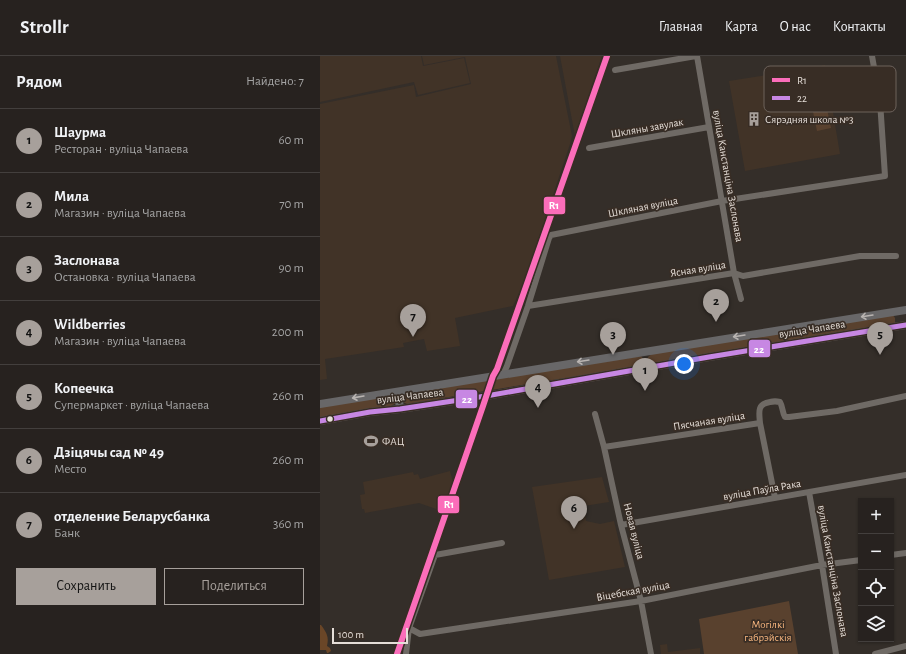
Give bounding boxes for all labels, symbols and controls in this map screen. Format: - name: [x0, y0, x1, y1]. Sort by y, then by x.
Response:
- text: Strollr: [20, 18, 69, 37]
- text: Главная: [659, 20, 703, 34]
- text: Карта: [725, 20, 758, 34]
- text: О нас: [780, 20, 811, 34]
- text: Контакты: [833, 20, 886, 34]
- legend: [764, 66, 896, 112]
- text: Рядом: [16, 73, 62, 90]
- text: Найдено: 7: [246, 75, 304, 88]
- text: R1: [797, 75, 807, 86]
- text: 22: [797, 93, 807, 104]
- street label: вуліца Канстанціна Заслонава: [711, 109, 745, 243]
- building icon: Сярэдняя школа №3: [746, 111, 762, 127]
- place label: Сярэдняя школа №3: [765, 114, 854, 125]
- street label: Шкляны завулак: [610, 116, 684, 140]
- text: Шаурма: [54, 125, 106, 140]
- text: 1: [27, 134, 31, 147]
- text: 60 m: [278, 134, 304, 147]
- text: Ресторан · вуліца Чапаева: [54, 143, 188, 156]
- text: Мила: [54, 189, 89, 204]
- street label: Шкляная вуліца: [607, 195, 679, 219]
- line badge: R1: [543, 196, 566, 215]
- text: 2: [26, 198, 32, 211]
- text: 70 m: [279, 198, 304, 211]
- text: R1: [549, 200, 559, 211]
- text: Магазин · вуліца Чапаева: [54, 207, 186, 220]
- text: Заслонава: [54, 253, 120, 268]
- street label: Ясная вуліца: [669, 259, 727, 279]
- text: 3: [26, 262, 32, 275]
- text: 90 m: [278, 262, 304, 275]
- text: Остановка · вуліца Чапаева: [54, 271, 196, 284]
- pin: 2: [703, 289, 729, 322]
- pin: 7: [400, 304, 426, 337]
- one-way arrow: [861, 312, 874, 320]
- text: Wildberries: [54, 317, 125, 332]
- street label: вуліца Чапаева: [778, 318, 846, 340]
- pin: 3: [600, 322, 626, 355]
- pin: 5: [867, 322, 893, 355]
- text: 4: [26, 326, 32, 339]
- text: 200 m: [272, 326, 304, 339]
- one-way arrow: [733, 333, 746, 341]
- text: Магазин · вуліца Чапаева: [54, 335, 186, 348]
- line badge: 22: [748, 339, 771, 358]
- text: 22: [754, 344, 764, 355]
- your location: [674, 354, 694, 374]
- one-way arrow: [577, 358, 590, 366]
- pin: 1: [632, 358, 658, 391]
- pin: 4: [525, 375, 551, 408]
- text: Копеечка: [54, 381, 114, 396]
- street label: вуліца Чапаева: [376, 386, 444, 406]
- line badge: 22: [455, 389, 478, 409]
- text: 5: [26, 390, 32, 403]
- text: 260 m: [273, 390, 304, 403]
- one-way arrow: [352, 394, 365, 402]
- text: 22: [462, 394, 472, 405]
- text: Супермаркет · вуліца Чапаева: [54, 399, 209, 412]
- street label: Пясчаная вуліца: [672, 410, 746, 432]
- unlabelled marker: [325, 414, 335, 424]
- sports icon: ФАЦ: [363, 433, 379, 449]
- place label: ФАЦ: [382, 436, 405, 447]
- text: Дзіцячы сад № 49: [54, 445, 164, 460]
- text: 6: [26, 454, 32, 467]
- text: 260 m: [273, 454, 304, 467]
- text: Место: [54, 463, 86, 476]
- street label: вуліца Паўла Рака: [722, 478, 802, 502]
- line badge: R1: [437, 495, 460, 514]
- pin: 6: [561, 496, 587, 529]
- map controls: [858, 498, 894, 642]
- button: +: [858, 498, 894, 534]
- text: R1: [444, 499, 454, 510]
- street label: Новая вуліца: [622, 502, 646, 560]
- street label: вуліца Канстанціна Заслонава: [816, 504, 850, 638]
- text: отделение Беларусбанка: [54, 509, 210, 524]
- text: 7: [26, 518, 32, 531]
- text: 360 m: [273, 518, 304, 531]
- text: Банк: [54, 527, 80, 540]
- button: −: [858, 534, 894, 570]
- button: Сохранить: [16, 568, 156, 605]
- button: Поделиться: [164, 568, 304, 605]
- button: locate: [858, 570, 894, 606]
- street label: Віцебская вуліца: [595, 579, 671, 603]
- button: layers: [858, 606, 894, 642]
- park label: Могілкі габрэйскія: [744, 619, 792, 643]
- scale bar: [332, 626, 408, 645]
- text: 100 m: [338, 629, 364, 640]

